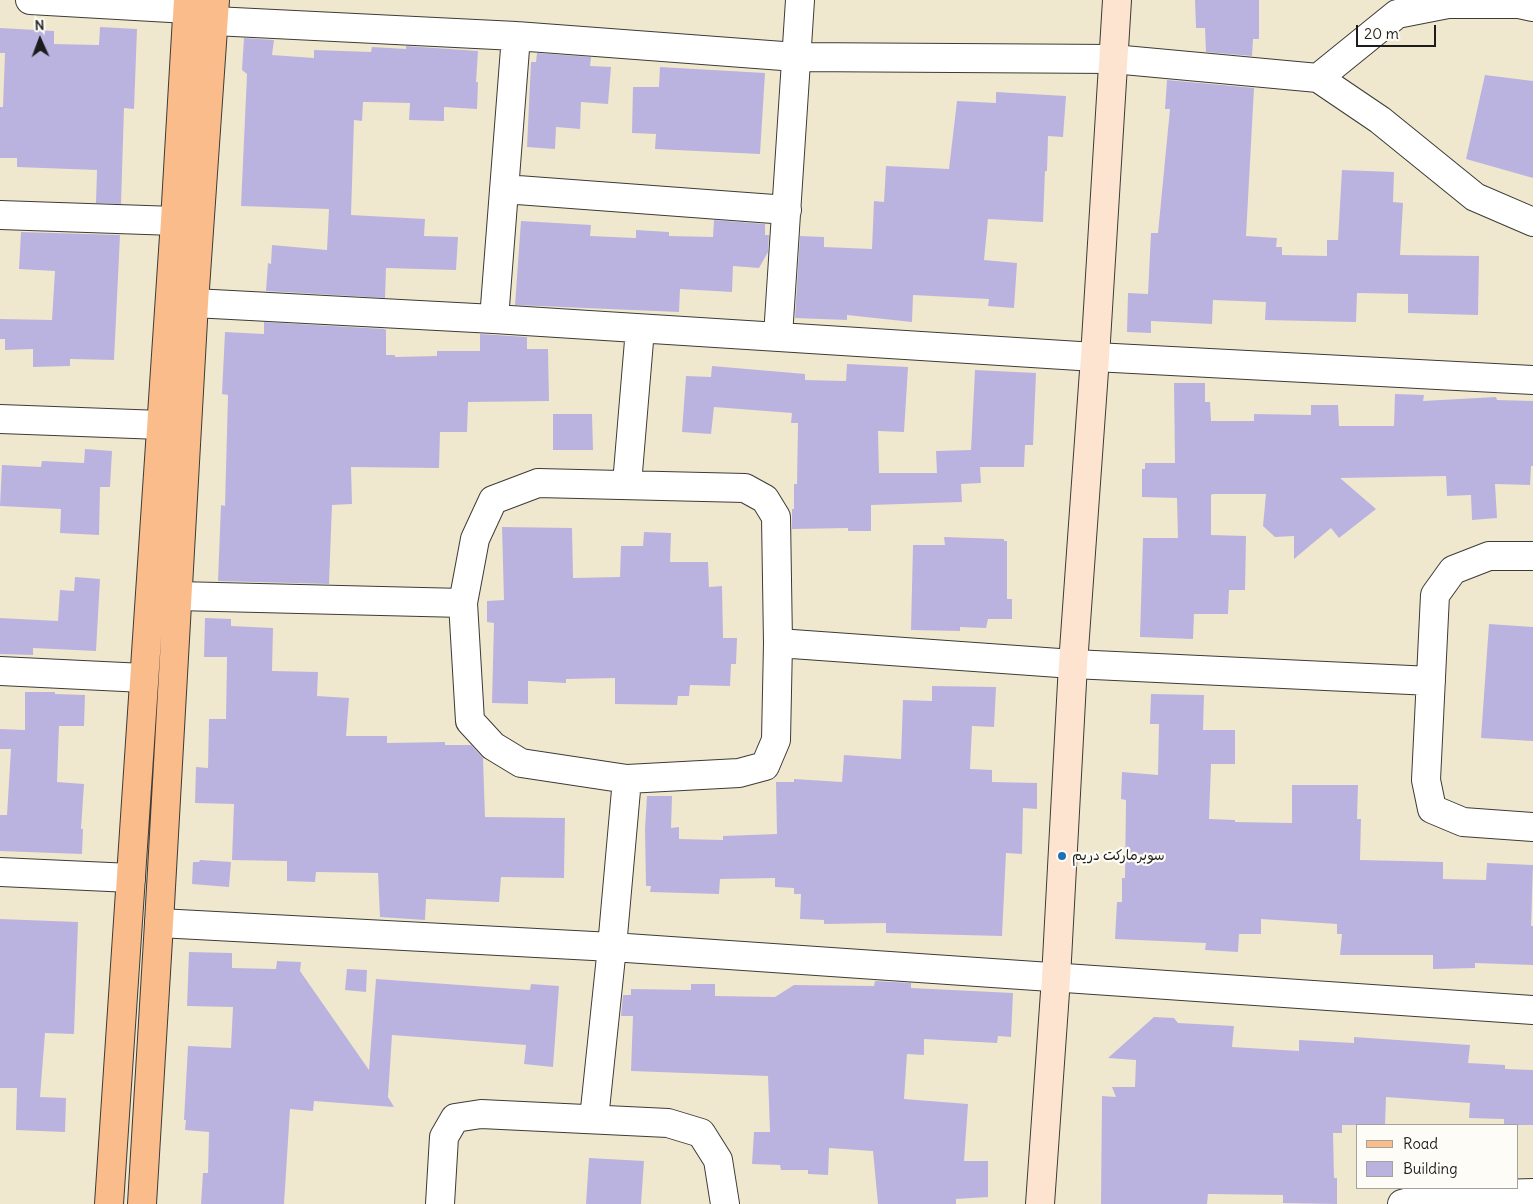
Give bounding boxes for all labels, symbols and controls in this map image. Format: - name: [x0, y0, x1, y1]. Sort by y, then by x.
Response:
- north arrow: [15, 15, 65, 65]
- scale bar: [1358, 15, 1438, 47]
- text: N: [34, 16, 45, 34]
- text: 20 m: [1364, 24, 1399, 43]
- place label: سوبرماركت دريم: [1072, 848, 1165, 864]
- marker: سوبرماركت دريم: [1056, 850, 1068, 862]
- legend: [1356, 1124, 1518, 1189]
- text: Road: [1403, 1134, 1438, 1153]
- text: Building: [1403, 1159, 1458, 1178]

